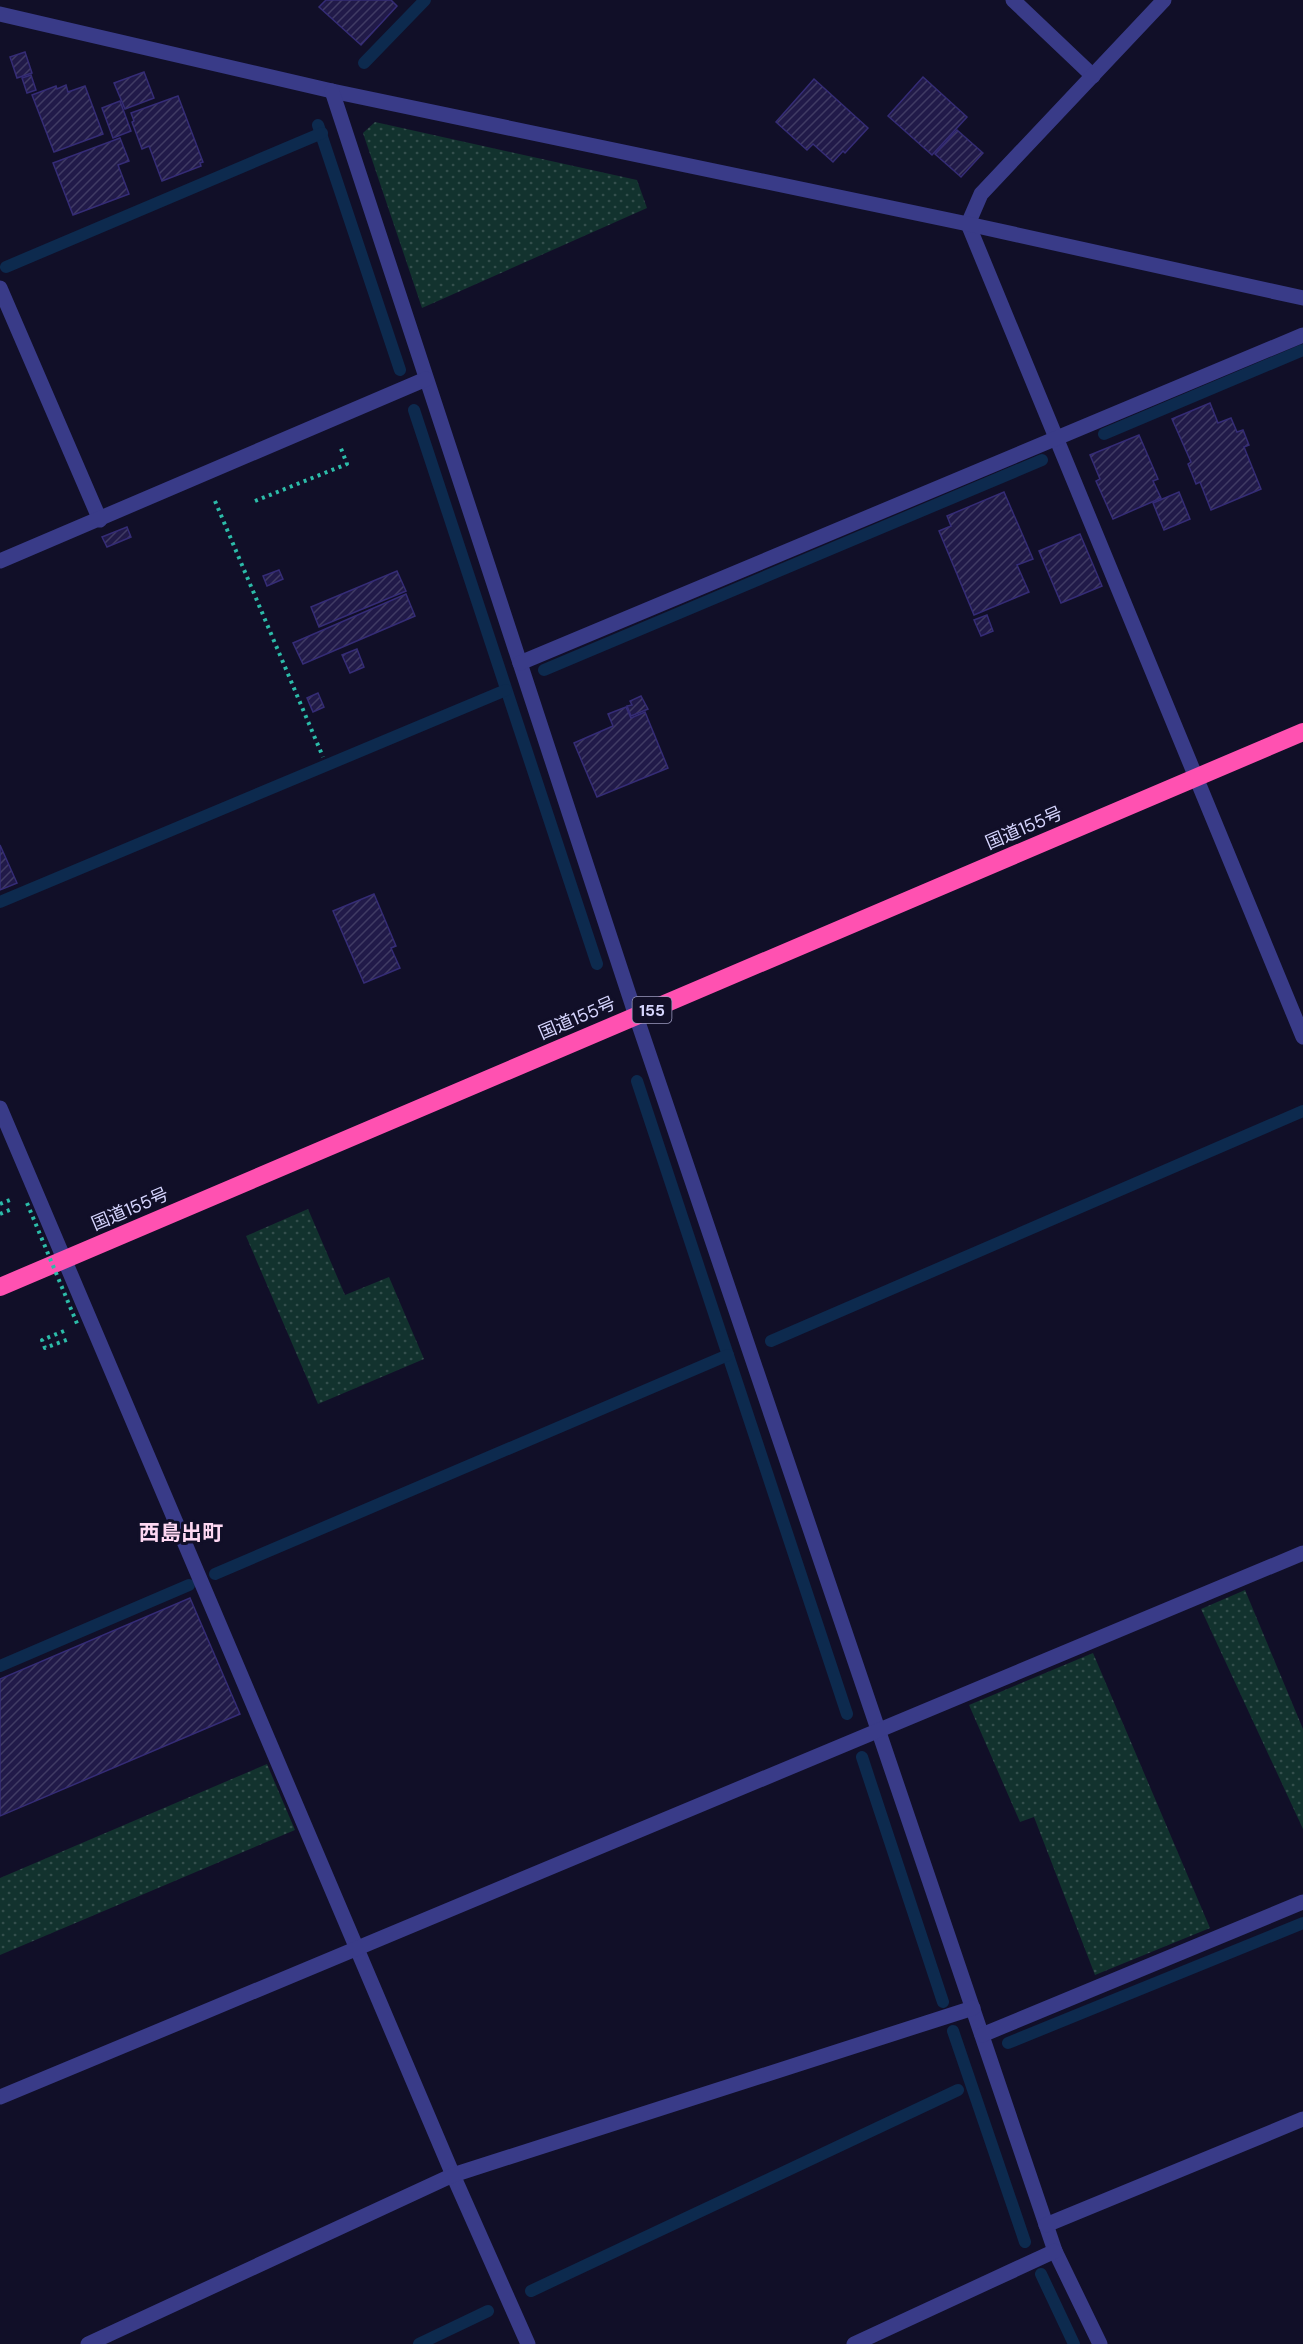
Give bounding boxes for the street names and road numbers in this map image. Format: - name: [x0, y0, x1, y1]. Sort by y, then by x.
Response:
- street label: 国道155号: [982, 801, 1066, 855]
- street label: 国道155号: [535, 991, 619, 1045]
- road number: 155: [632, 997, 672, 1023]
- street label: 国道155号: [88, 1182, 172, 1236]

